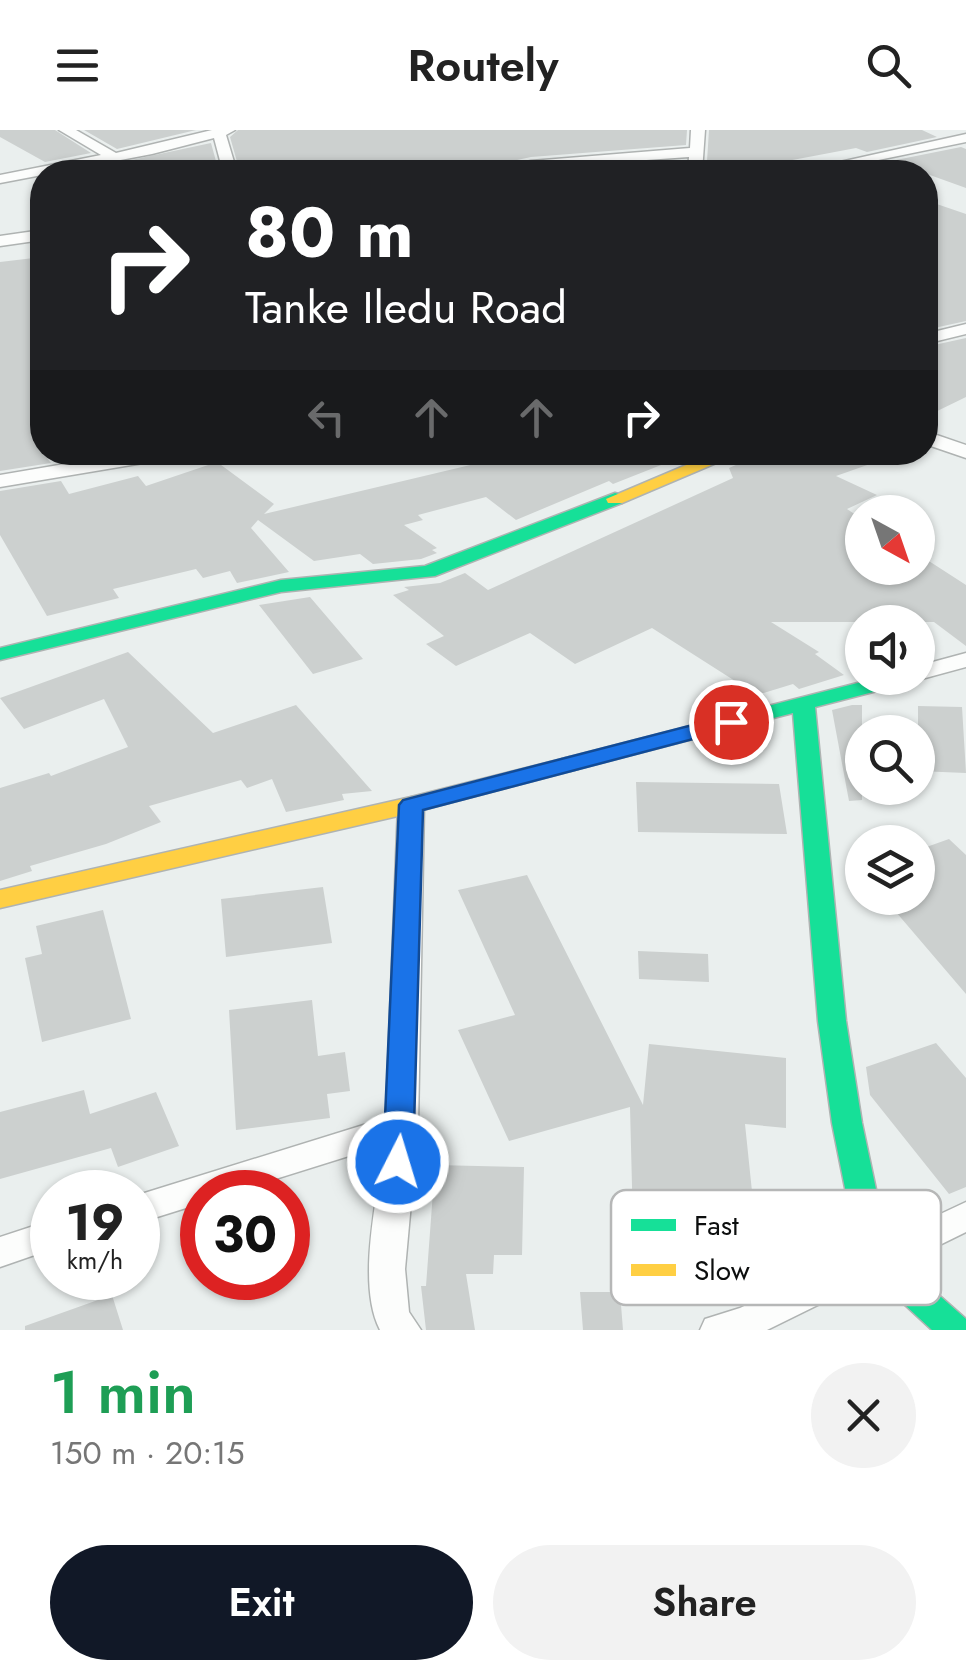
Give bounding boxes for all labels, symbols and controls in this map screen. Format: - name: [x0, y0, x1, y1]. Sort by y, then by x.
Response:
- text: Routely: [407, 33, 559, 98]
- icon: menu: [50, 38, 105, 93]
- icon: search: [861, 38, 916, 93]
- text: 80 m: [245, 182, 414, 283]
- icon: right: [80, 200, 210, 330]
- text: Tanke Iledu Road: [245, 275, 567, 340]
- icon: left: [299, 390, 354, 445]
- icon: ahead: [404, 390, 459, 445]
- icon: ahead: [509, 390, 564, 445]
- icon: right: [614, 390, 669, 445]
- north arrow: [845, 495, 935, 585]
- map controls: [845, 495, 935, 915]
- button: sound: [845, 605, 935, 695]
- pin: [689, 680, 774, 765]
- icon: arrive: [704, 695, 759, 750]
- button: search: [845, 715, 935, 805]
- button: layers: [845, 825, 935, 915]
- position arrow: [346, 1110, 450, 1214]
- speed limit sign: 30: [180, 1170, 310, 1300]
- text: 19: [66, 1186, 124, 1259]
- legend: [611, 1190, 941, 1305]
- text: Fast: [694, 1205, 739, 1246]
- text: km/h: [67, 1242, 123, 1278]
- text: Slow: [694, 1250, 750, 1291]
- text: 1 min: [50, 1349, 196, 1436]
- button: close: [811, 1363, 916, 1468]
- text: 150 m · 20:15: [50, 1430, 244, 1476]
- button: Exit: [50, 1545, 473, 1660]
- button: Share: [493, 1545, 916, 1660]

